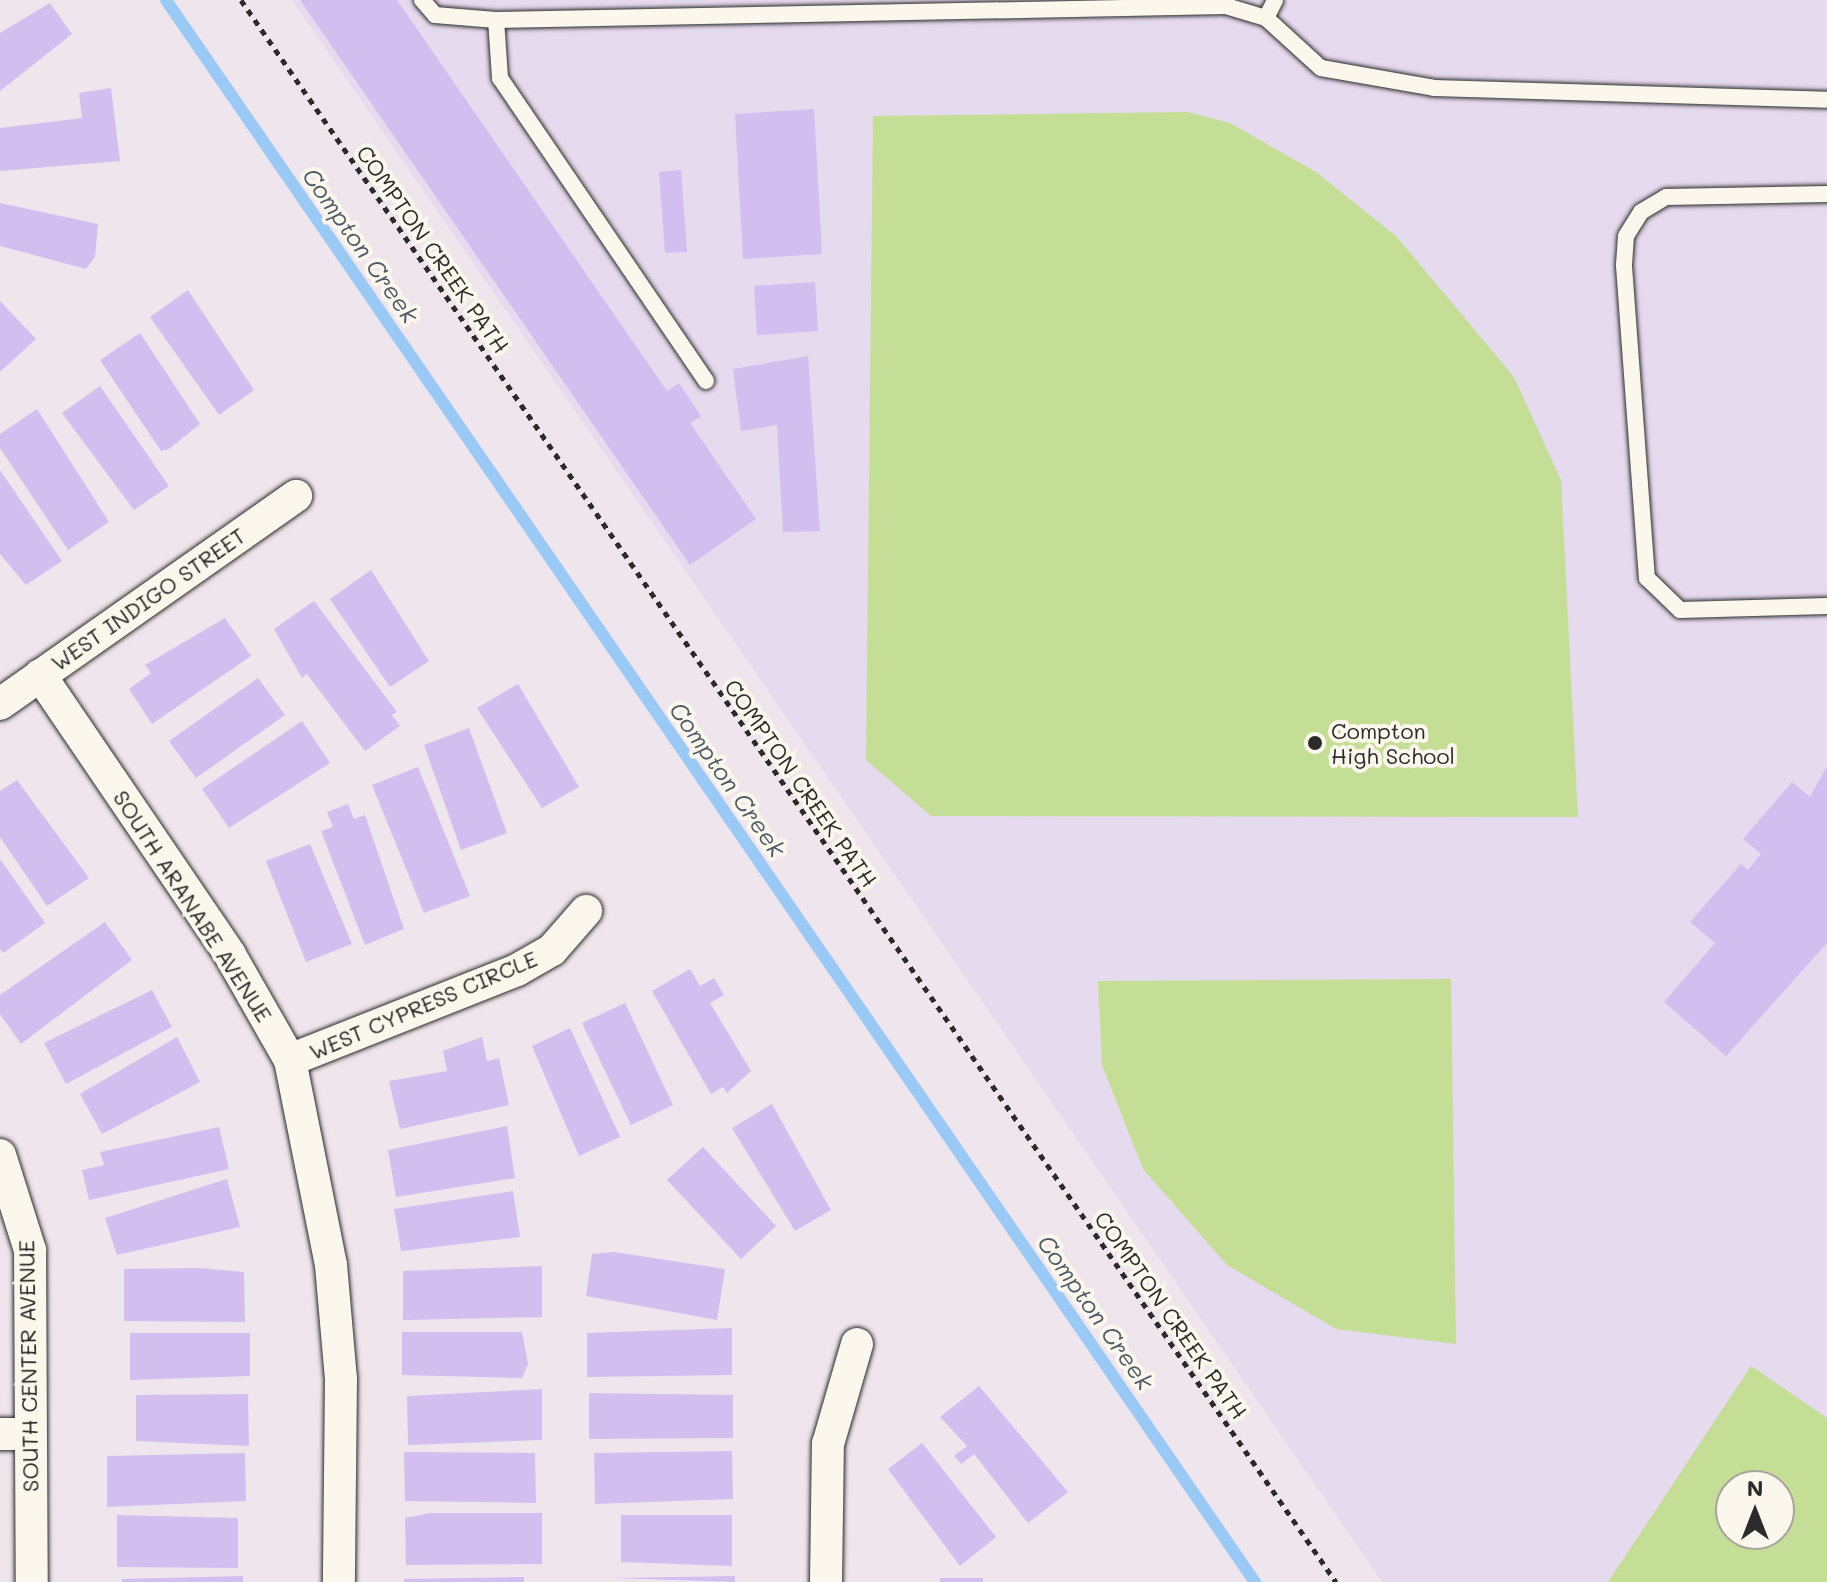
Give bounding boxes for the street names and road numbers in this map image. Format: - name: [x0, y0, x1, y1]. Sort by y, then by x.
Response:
- street label: COMPTON CREEK PATH: [351, 140, 515, 358]
- street label: WEST INDIGO STREET: [46, 522, 250, 676]
- street label: COMPTON CREEK PATH: [719, 674, 883, 892]
- street label: SOUTH ARANABE AVENUE: [108, 785, 278, 1027]
- street label: WEST CYPRESS CIRCLE: [305, 945, 541, 1065]
- street label: COMPTON CREEK PATH: [1089, 1206, 1253, 1424]
- street label: SOUTH CENTER AVENUE: [13, 1240, 43, 1492]

